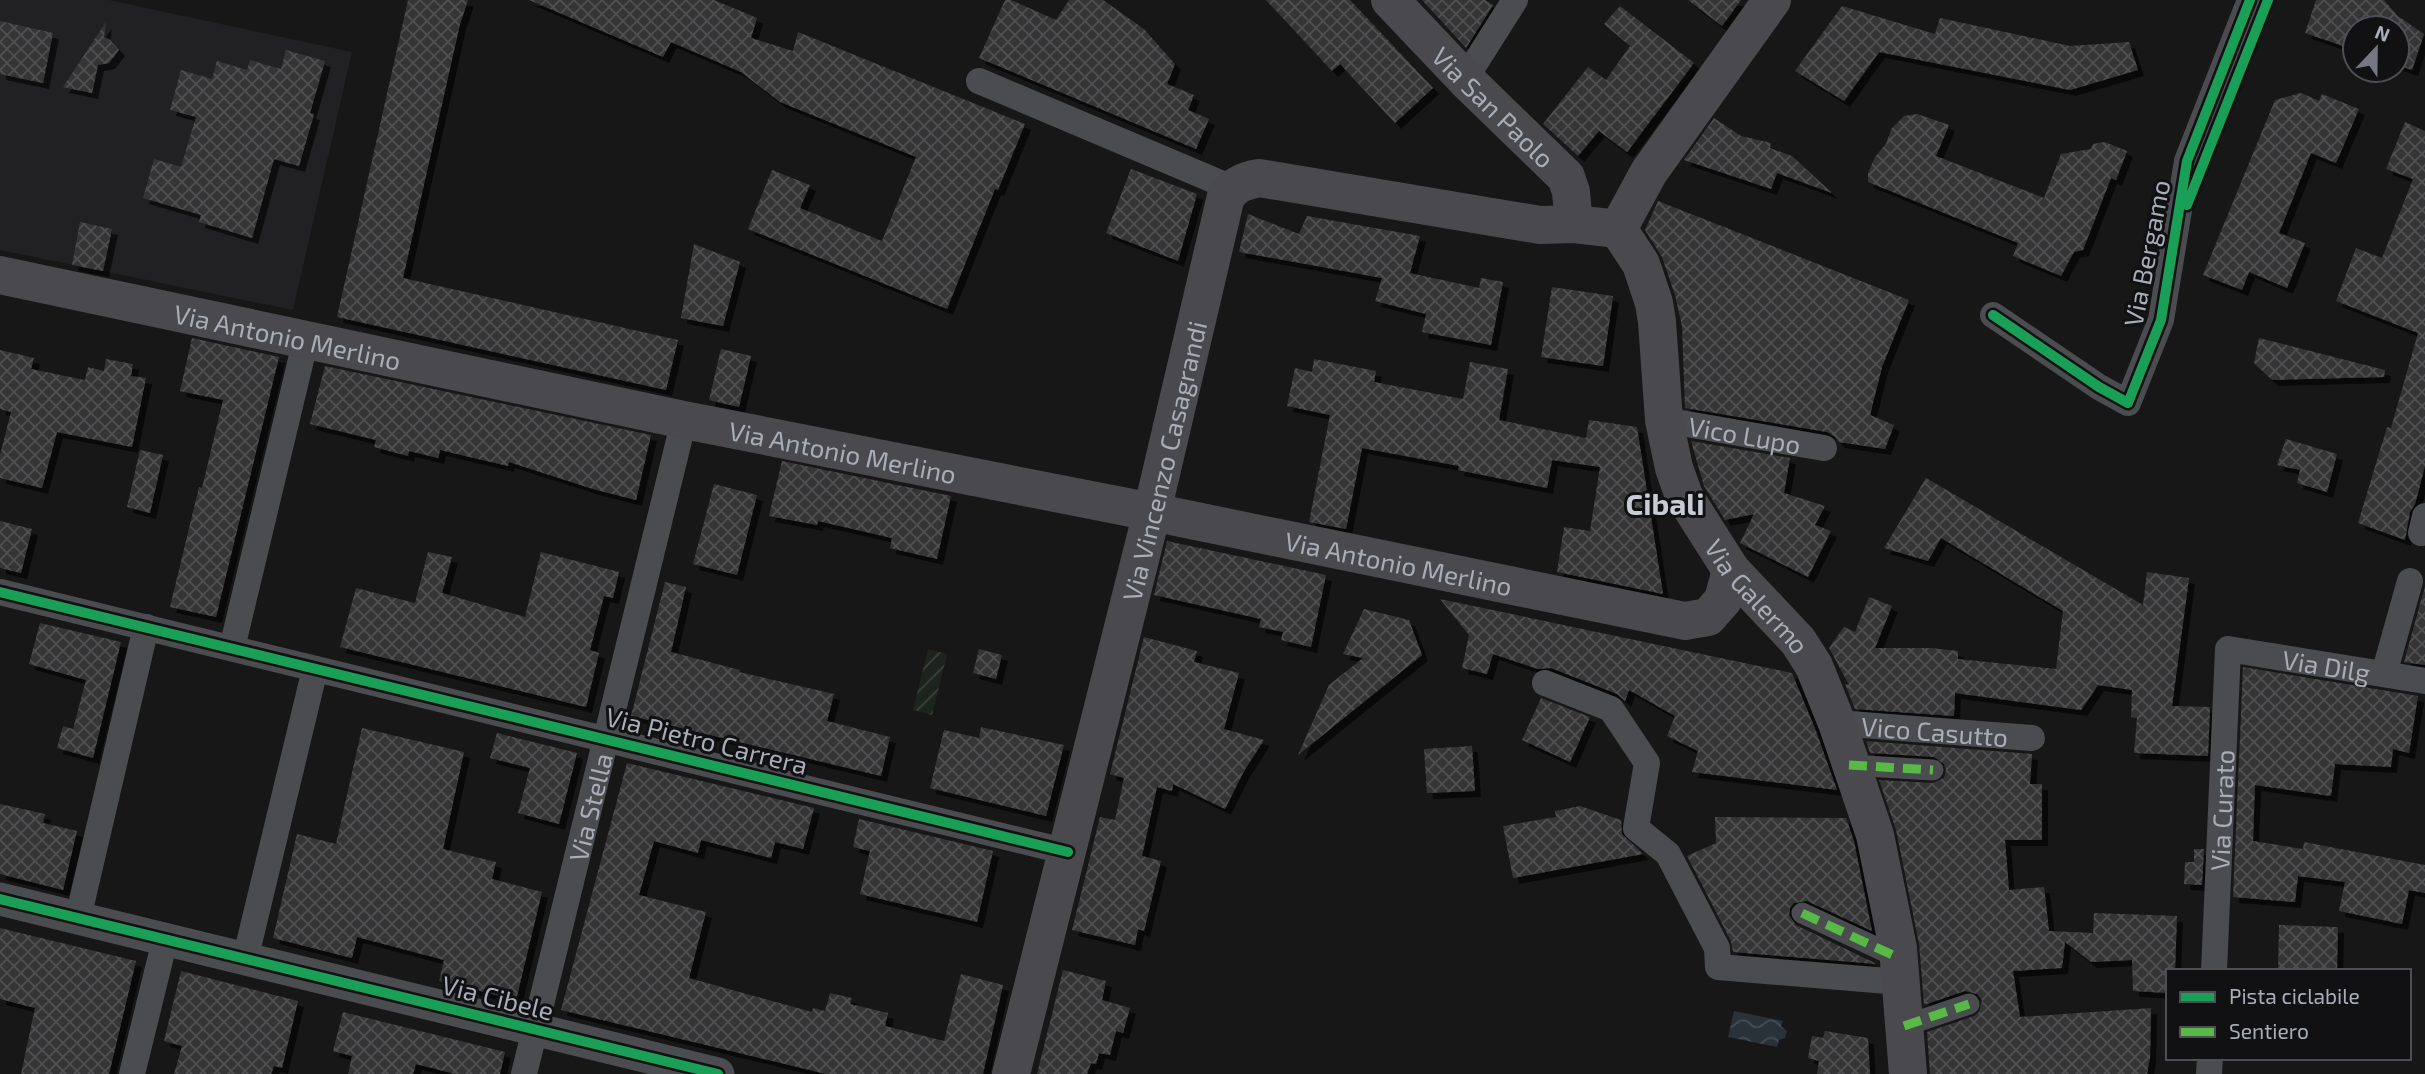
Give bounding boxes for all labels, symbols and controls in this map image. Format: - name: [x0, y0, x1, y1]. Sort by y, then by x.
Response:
- north arrow: [2341, 14, 2411, 84]
- text: N: [2372, 20, 2393, 46]
- street label: Via San Paolo: [1427, 40, 1562, 173]
- street label: Via Bergamo: [2117, 177, 2175, 329]
- street label: Via Antonio Merlino: [171, 297, 404, 375]
- street label: Via Vincenzo Casagrandi: [1115, 318, 1212, 604]
- street label: Vico Lupo: [1686, 409, 1803, 459]
- street label: Via Antonio Merlino: [726, 414, 959, 489]
- district label: Cibali: [1626, 485, 1704, 521]
- street label: Via Antonio Merlino: [1282, 524, 1515, 601]
- street label: Via Galermo: [1700, 533, 1817, 658]
- street label: Via Dilg: [2280, 643, 2372, 687]
- street label: Via Pietro Carrera: [603, 700, 811, 780]
- street label: Vico Casutto: [1860, 709, 2009, 752]
- street label: Via Curato: [2203, 749, 2239, 871]
- street label: Via Stella: [561, 750, 618, 864]
- street label: Via Cibele: [439, 968, 557, 1026]
- legend: [2166, 969, 2411, 1060]
- text: Pista ciclabile: [2229, 983, 2360, 1008]
- text: Sentiero: [2229, 1018, 2309, 1043]

